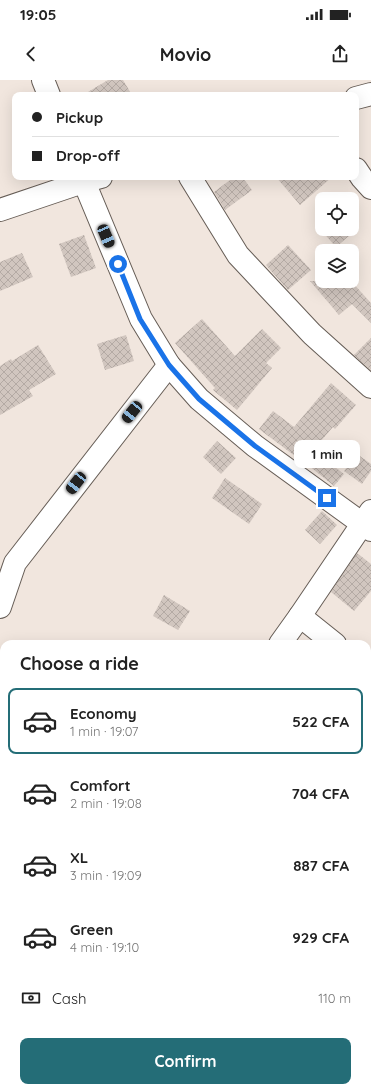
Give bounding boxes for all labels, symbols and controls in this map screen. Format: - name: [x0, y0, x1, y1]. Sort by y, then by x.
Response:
- text: 19:05: [20, 5, 56, 24]
- icon: back: [20, 43, 42, 65]
- text: Movio: [160, 43, 211, 66]
- icon: share: [329, 43, 351, 65]
- text: Pickup: [56, 108, 103, 127]
- text: Drop-off: [56, 146, 120, 165]
- map controls: [315, 192, 359, 288]
- button: locate: [315, 192, 359, 236]
- car: [96, 223, 116, 249]
- button: layers: [315, 244, 359, 288]
- route start: [109, 255, 127, 273]
- car: [120, 399, 144, 425]
- callout: 1 min: [294, 440, 360, 468]
- text: 1 min: [311, 446, 343, 462]
- car: [64, 470, 88, 496]
- route end: [318, 489, 336, 507]
- text: Choose a ride: [20, 652, 139, 675]
- icon: car: [22, 703, 58, 739]
- text: Economy: [70, 704, 137, 723]
- text: 522 CFA: [292, 712, 349, 731]
- text: 1 min · 19:07: [70, 723, 138, 739]
- icon: car: [22, 775, 58, 811]
- text: Comfort: [70, 776, 131, 795]
- text: 704 CFA: [292, 784, 349, 803]
- text: 2 min · 19:08: [70, 795, 142, 811]
- icon: car: [22, 847, 58, 883]
- text: XL: [70, 848, 88, 867]
- text: 887 CFA: [293, 856, 349, 875]
- text: 3 min · 19:09: [70, 867, 142, 883]
- icon: car: [22, 919, 58, 955]
- text: Green: [70, 920, 113, 939]
- text: 929 CFA: [292, 928, 349, 947]
- text: 4 min · 19:10: [70, 939, 139, 955]
- icon: cash: [20, 987, 42, 1009]
- text: Cash: [52, 989, 86, 1008]
- text: 110 m: [318, 990, 351, 1006]
- button: Confirm: [20, 1038, 351, 1084]

